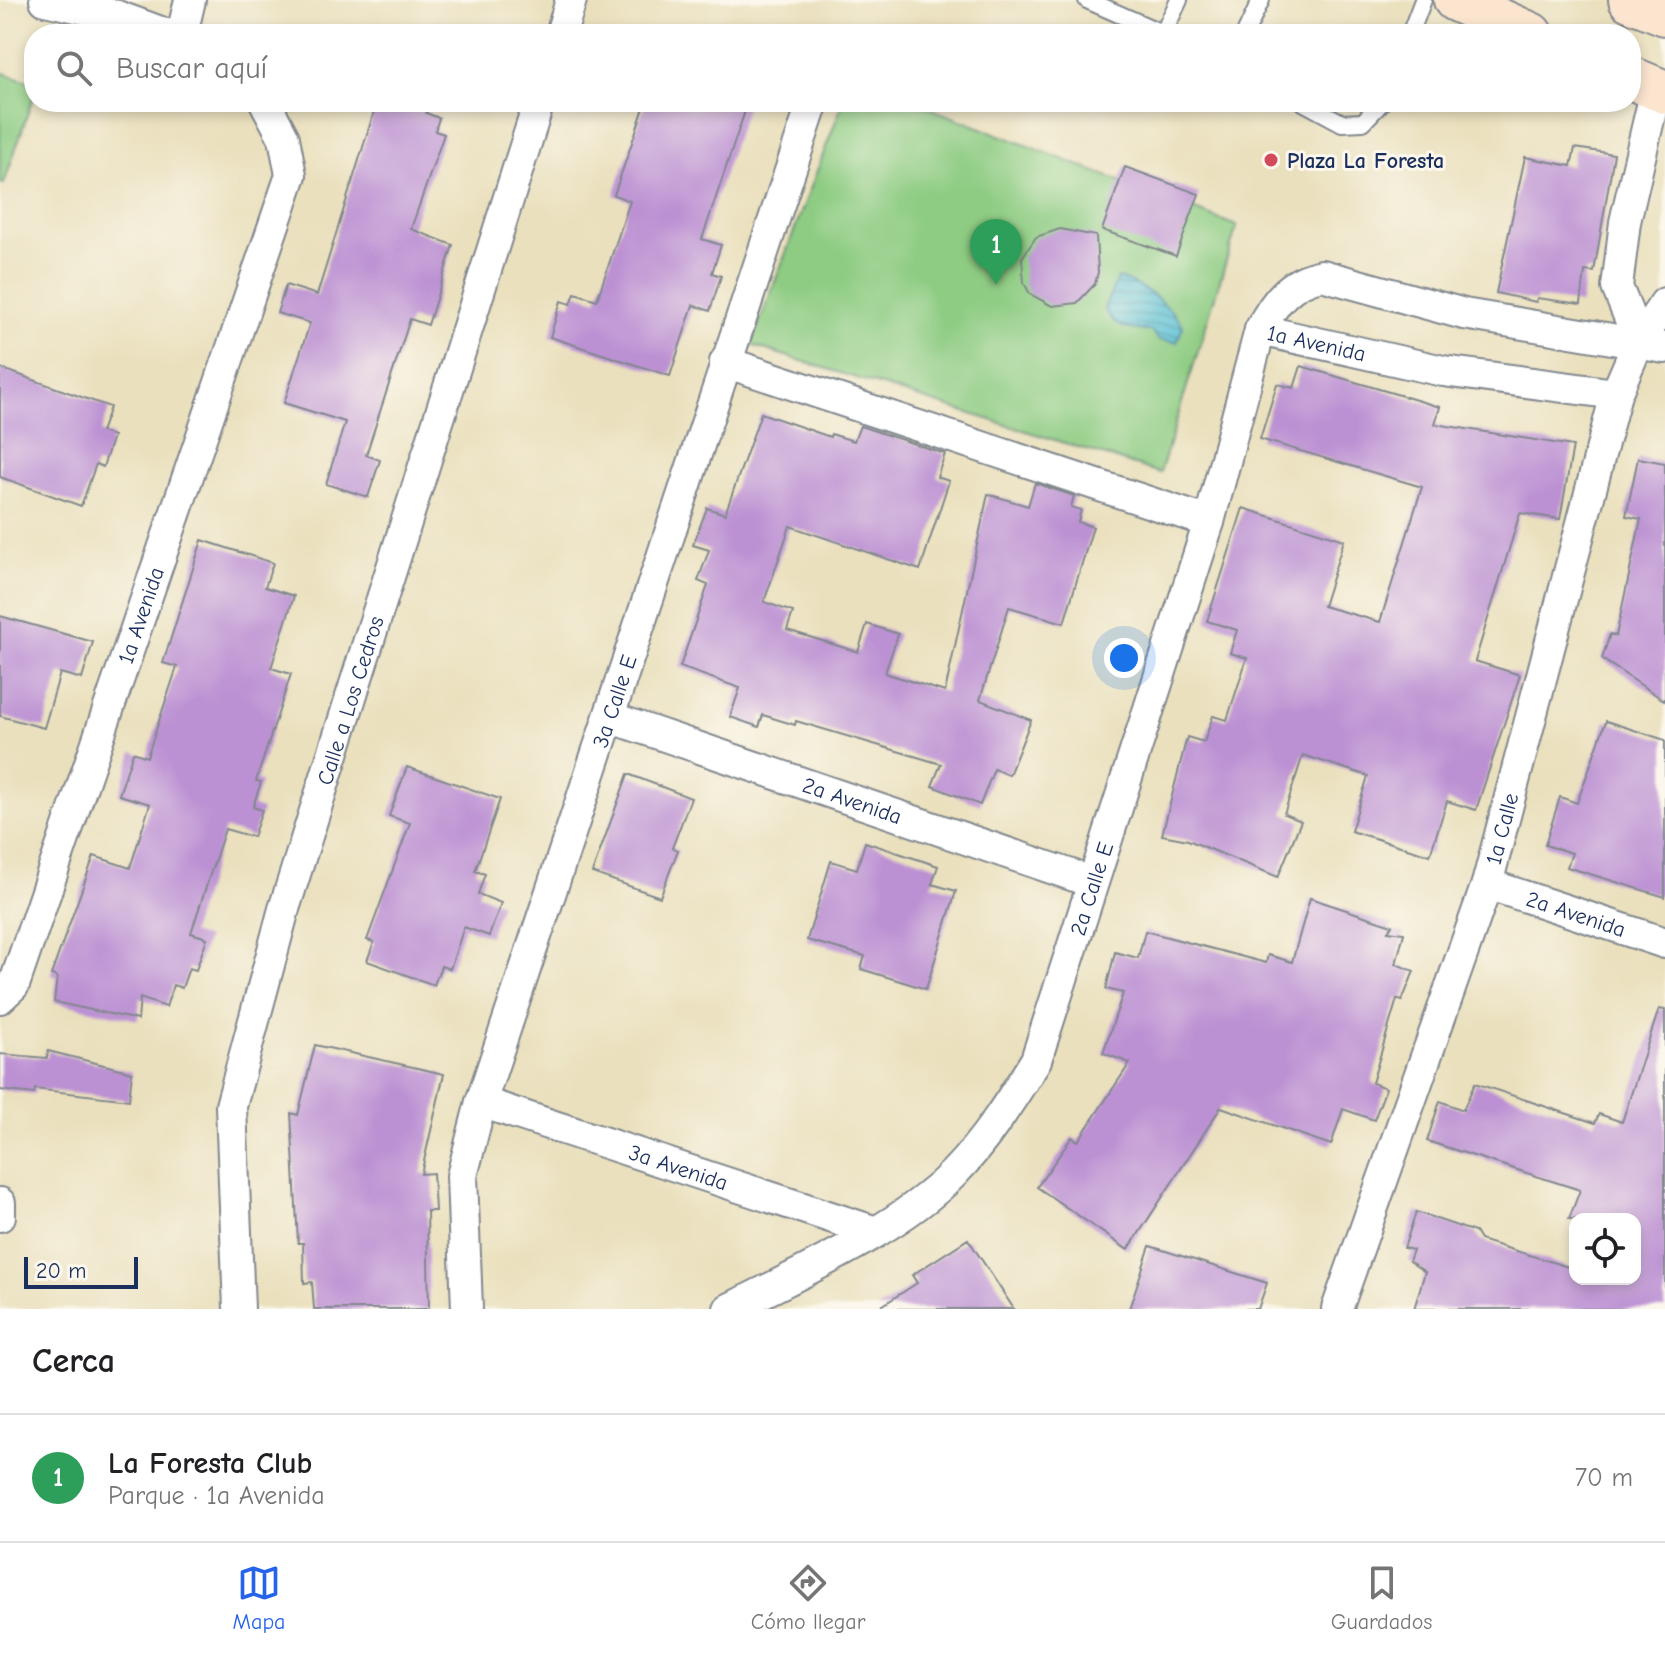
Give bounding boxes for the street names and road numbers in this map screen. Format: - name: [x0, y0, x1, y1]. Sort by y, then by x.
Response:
- street label: 1a Avenida: [1265, 320, 1368, 367]
- street label: 1a Avenida: [113, 564, 170, 667]
- street label: Calle a Los Cedros: [312, 613, 390, 788]
- street label: 3a Calle E: [588, 652, 643, 751]
- street label: 2a Avenida: [799, 772, 905, 830]
- street label: 1a Calle: [1481, 790, 1524, 867]
- street label: 2a Calle E: [1065, 839, 1119, 939]
- street label: 2a Avenida: [1523, 886, 1629, 943]
- street label: 3a Avenida: [625, 1140, 731, 1196]

